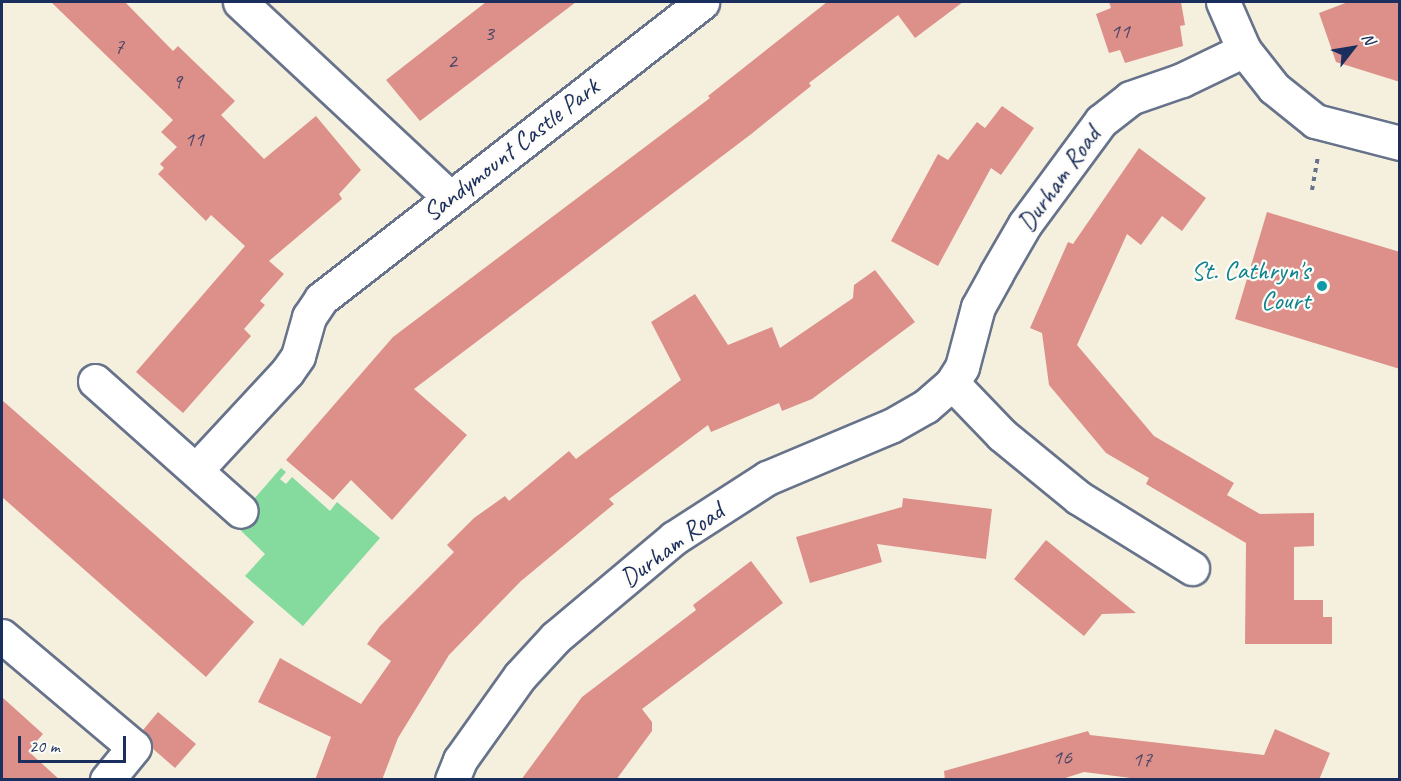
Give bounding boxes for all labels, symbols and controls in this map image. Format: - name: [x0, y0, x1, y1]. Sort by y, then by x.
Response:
- north arrow: [1323, 18, 1383, 78]
- house number: 11: [1110, 19, 1130, 45]
- house number: 3: [484, 21, 494, 47]
- text: N: [1357, 29, 1380, 48]
- house number: 7: [114, 34, 124, 60]
- house number: 2: [447, 49, 457, 75]
- house number: 9: [172, 69, 182, 95]
- street label: Sandymount Castle Park: [416, 71, 606, 229]
- street label: Durham Road: [1011, 121, 1107, 237]
- house number: 11: [184, 127, 204, 153]
- place label: St. Cathryn's Court: [1191, 255, 1310, 316]
- marker: St. Cathryn's Court: [1315, 279, 1329, 293]
- street label: Durham Road: [614, 496, 730, 594]
- scale bar: [21, 724, 129, 762]
- text: 20 m: [29, 735, 60, 757]
- house number: 16: [1052, 745, 1072, 771]
- house number: 17: [1132, 747, 1152, 773]

